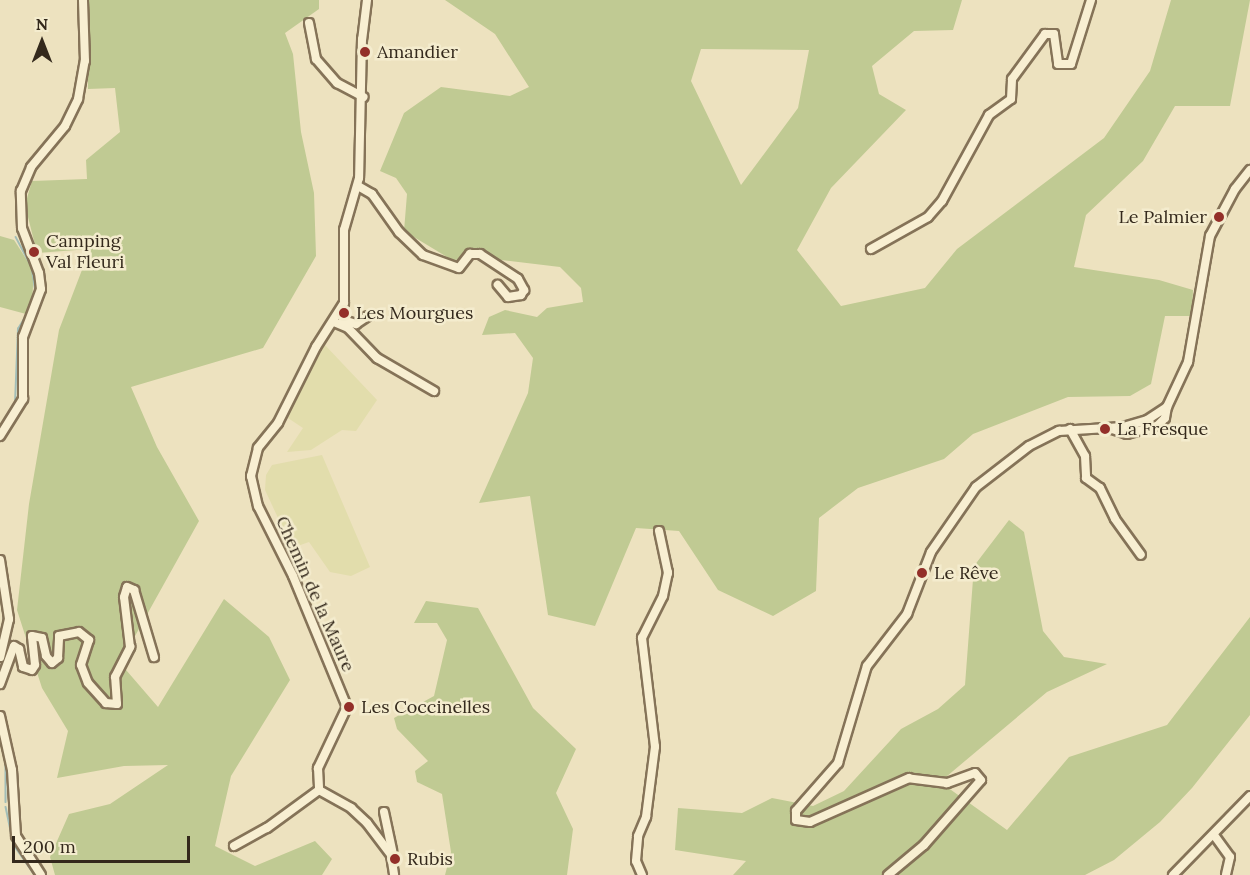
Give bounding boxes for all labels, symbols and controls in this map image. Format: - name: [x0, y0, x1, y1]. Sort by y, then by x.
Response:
- north arrow: [12, 12, 72, 72]
- text: N: [36, 14, 48, 34]
- place label: Amandier: [377, 41, 458, 63]
- marker: Amandier: [358, 45, 372, 59]
- place label: Le Palmier: [1118, 206, 1207, 228]
- marker: Le Palmier: [1212, 210, 1226, 224]
- place label: Camping Val Fleuri: [46, 231, 124, 274]
- marker: Camping Val Fleuri: [27, 245, 41, 259]
- place label: Les Mourgues: [356, 302, 473, 324]
- marker: Les Mourgues: [337, 306, 351, 320]
- place label: La Fresque: [1117, 418, 1208, 440]
- marker: La Fresque: [1098, 422, 1112, 436]
- street label: Chemin de la Maure: [271, 513, 359, 675]
- place label: Le Rêve: [934, 562, 998, 584]
- marker: Le Rêve: [915, 566, 929, 580]
- place label: Les Coccinelles: [361, 696, 490, 718]
- marker: Les Coccinelles: [342, 700, 356, 714]
- scale bar: [15, 824, 194, 862]
- text: 200 m: [23, 835, 76, 858]
- place label: Rubis: [407, 848, 453, 870]
- marker: Rubis: [388, 852, 402, 866]

